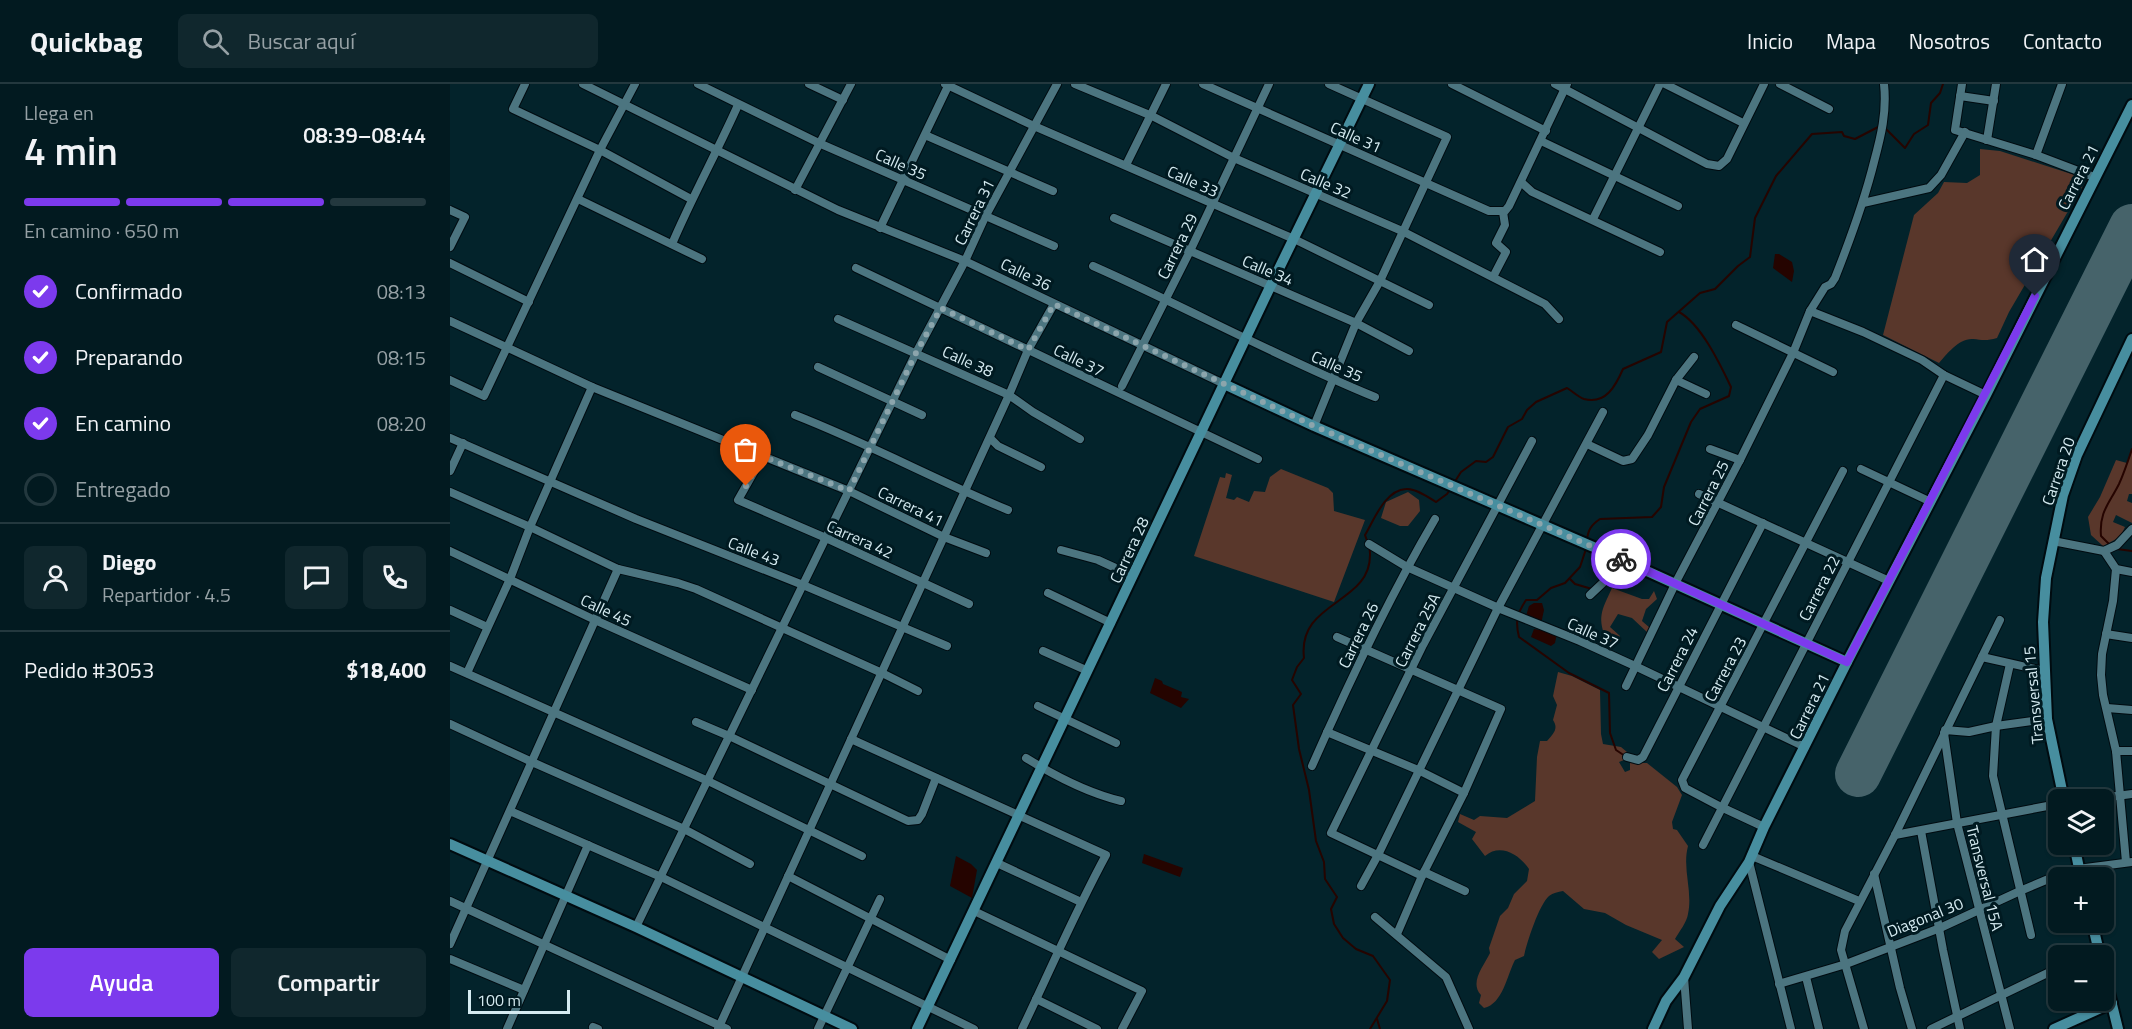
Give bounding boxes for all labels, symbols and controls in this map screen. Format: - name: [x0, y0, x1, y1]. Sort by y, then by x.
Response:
- search box: [178, 14, 598, 68]
- text: Quickbag: [30, 20, 142, 63]
- text: Buscar aquí: [247, 24, 355, 58]
- icon: search: [199, 25, 232, 58]
- text: Inicio: [1747, 25, 1793, 57]
- text: Mapa: [1826, 25, 1876, 57]
- text: Nosotros: [1909, 25, 1990, 57]
- text: Contacto: [2023, 25, 2102, 57]
- text: Llega en: [24, 97, 94, 128]
- street label: Calle 31: [1327, 115, 1385, 159]
- text: 08:39–08:44: [303, 118, 426, 152]
- text: 4 min: [24, 121, 118, 180]
- street label: Carrera 21: [2051, 140, 2105, 214]
- street label: Calle 35: [872, 142, 930, 186]
- street label: Calle 33: [1164, 159, 1222, 203]
- street label: Calle 32: [1297, 161, 1355, 205]
- street label: Carrera 31: [948, 175, 1000, 249]
- street label: Carrera 29: [1151, 209, 1203, 283]
- text: En camino · 650 m: [24, 215, 179, 246]
- pin: [2009, 234, 2060, 296]
- icon: home: [2018, 243, 2051, 276]
- street label: Calle 34: [1239, 248, 1297, 292]
- street label: Calle 36: [997, 251, 1055, 297]
- text: Confirmado: [75, 274, 183, 308]
- icon: check: [24, 275, 57, 308]
- text: 08:13: [377, 276, 426, 307]
- street label: Calle 37: [1050, 337, 1108, 383]
- street label: Calle 38: [939, 339, 997, 383]
- text: Preparando: [75, 340, 183, 374]
- icon: check: [24, 341, 57, 374]
- text: 08:15: [377, 342, 426, 373]
- street label: Calle 35: [1308, 344, 1366, 388]
- text: En camino: [75, 406, 171, 440]
- icon: check: [24, 407, 57, 440]
- text: 08:20: [377, 408, 426, 439]
- pin: [720, 424, 771, 486]
- icon: bag: [729, 433, 762, 466]
- street label: Carrera 20: [2035, 434, 2081, 508]
- street label: Carrera 25: [1681, 456, 1735, 530]
- text: Entregado: [75, 472, 171, 506]
- street label: Carrera 41: [874, 480, 948, 532]
- street label: Carrera 28: [1103, 513, 1155, 587]
- street label: Carrera 42: [823, 514, 897, 564]
- courier: [1591, 529, 1651, 589]
- street label: Calle 43: [725, 530, 783, 572]
- icon: bike: [1605, 543, 1638, 576]
- text: Diego: [102, 545, 156, 579]
- button: person: [24, 546, 87, 609]
- button: chat: [285, 546, 348, 609]
- button: phone: [363, 546, 426, 609]
- street label: Carrera 22: [1792, 551, 1846, 625]
- text: Repartidor · 4.5: [102, 579, 231, 610]
- street label: Calle 45: [577, 588, 635, 632]
- street label: Carrera 25A: [1388, 588, 1446, 671]
- street label: Carrera 26: [1332, 598, 1384, 672]
- street label: Calle 37: [1564, 611, 1622, 655]
- street label: Carrera 24: [1650, 622, 1704, 696]
- street label: Carrera 23: [1698, 632, 1752, 706]
- street label: Transversal 15: [2017, 645, 2049, 745]
- text: Pedido #3053: [24, 653, 154, 687]
- text: $18,400: [346, 653, 426, 687]
- street label: Carrera 21: [1783, 669, 1835, 743]
- map controls: [2048, 789, 2114, 1011]
- button: layers: [2048, 789, 2114, 855]
- street label: Transversal 15A: [1960, 823, 2010, 934]
- button: +: [2048, 867, 2114, 933]
- street label: Diagonal 30: [1883, 891, 1967, 943]
- button: −: [2048, 945, 2114, 1011]
- button: Ayuda: [24, 948, 219, 1017]
- button: Compartir: [231, 948, 426, 1017]
- scale bar: [468, 987, 570, 1014]
- text: 100 m: [477, 988, 521, 1012]

